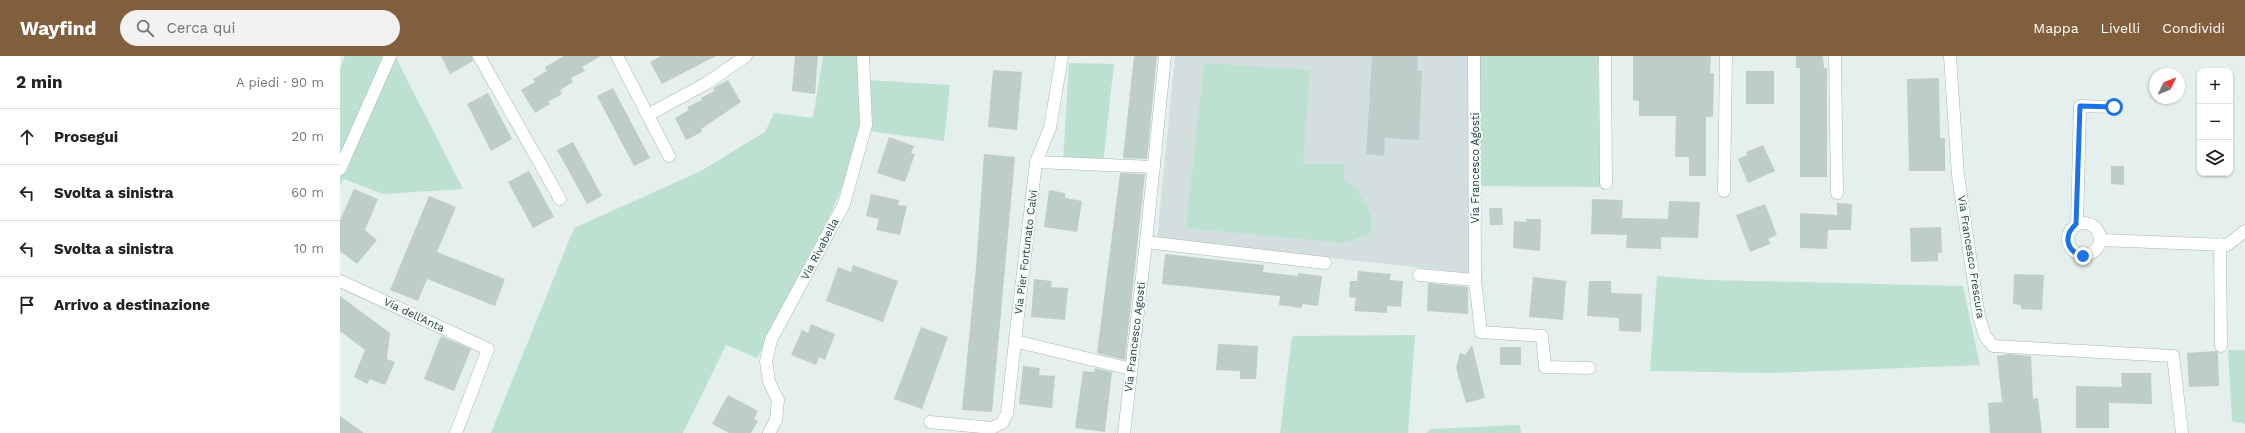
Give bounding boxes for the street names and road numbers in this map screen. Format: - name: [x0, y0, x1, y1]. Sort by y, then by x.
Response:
- street label: Via Francesco Agosti: [1469, 113, 1482, 223]
- street label: Via Pier Fortunato Calvi: [1012, 189, 1040, 315]
- street label: Via Francesco Frescura: [1955, 195, 1987, 319]
- street label: Via Rivabella: [798, 216, 842, 282]
- street label: Via Francesco Agosti: [1122, 281, 1148, 393]
- street label: Via dell'Anta: [381, 295, 447, 335]

